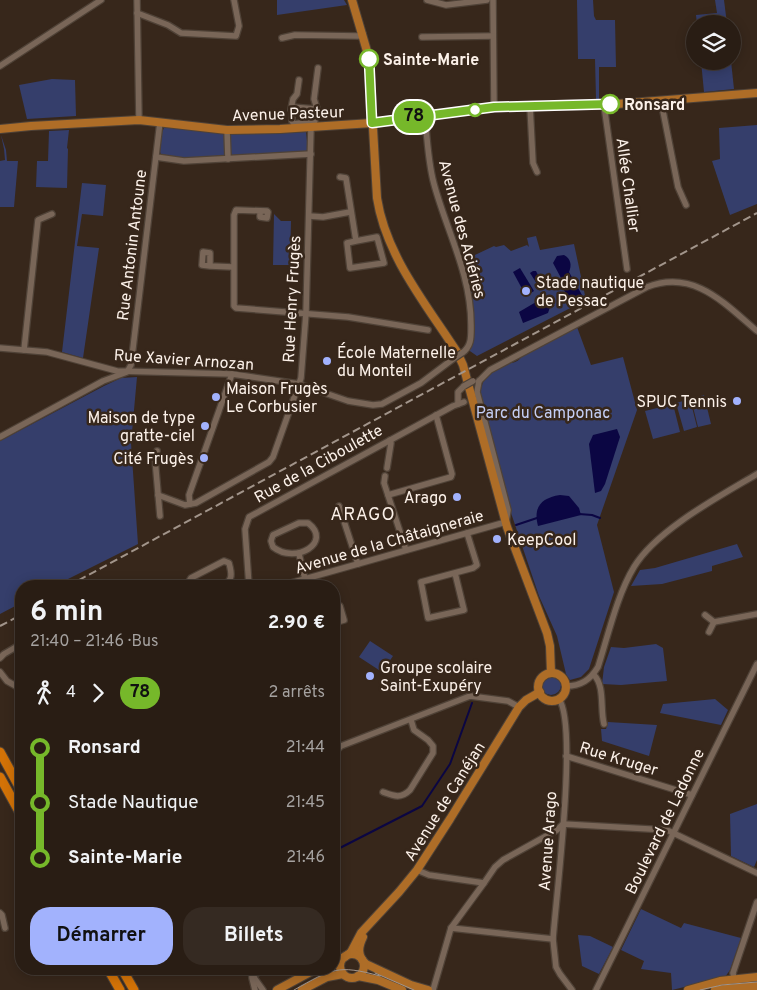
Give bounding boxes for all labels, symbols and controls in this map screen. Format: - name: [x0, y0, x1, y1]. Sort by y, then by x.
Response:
- map controls: [686, 15, 741, 70]
- button: layers: [686, 15, 741, 70]
- marker: Sainte-Marie: [359, 49, 379, 69]
- place label: Sainte-Marie: [383, 51, 479, 71]
- marker: Ronsard: [600, 94, 620, 114]
- place label: Ronsard: [624, 96, 685, 116]
- line badge: 78: [392, 101, 436, 133]
- street label: Avenue Pasteur: [231, 103, 345, 127]
- unlabelled marker: [468, 103, 482, 117]
- text: 78: [404, 105, 424, 128]
- street label: Allée Challier: [610, 137, 644, 234]
- street label: Avenue des Aciéries: [433, 158, 489, 301]
- street label: Rue Antonin Antoune: [114, 169, 152, 322]
- street label: Rue Henry Frugès: [280, 235, 306, 363]
- place label: Stade nautique de Pessac: [536, 274, 644, 312]
- marker: Stade nautique de Pessac: [520, 285, 532, 297]
- place label: École Maternelle du Monteil: [337, 342, 456, 382]
- street label: Rue Xavier Arnozan: [113, 346, 255, 376]
- marker: École Maternelle du Monteil: [321, 355, 333, 367]
- place label: Maison Frugès Le Corbusier: [226, 380, 328, 418]
- marker: Maison Frugès Le Corbusier: [210, 391, 222, 403]
- place label: SPUC Tennis: [637, 393, 727, 413]
- marker: SPUC Tennis: [731, 395, 743, 407]
- park label: Parc du Camponac: [476, 404, 610, 424]
- place label: Maison de type gratte-ciel: [88, 409, 195, 447]
- marker: Maison de type gratte-ciel: [199, 420, 211, 432]
- street label: Rue de la Ciboulette: [251, 421, 387, 508]
- place label: Cité Frugès: [113, 450, 194, 470]
- marker: Cité Frugès: [198, 452, 210, 464]
- place label: Arago: [404, 489, 447, 509]
- marker: Arago: [451, 491, 463, 503]
- district label: ARAGO: [330, 504, 396, 527]
- street label: Avenue de la Châtaigneraie: [293, 506, 486, 579]
- place label: KeepCool: [507, 531, 576, 551]
- marker: KeepCool: [491, 533, 503, 545]
- text: 6 min: [30, 595, 103, 631]
- text: 2.90 €: [268, 611, 325, 635]
- text: 21:40 – 21:46 · Bus: [30, 632, 159, 652]
- place label: Groupe scolaire Saint-Exupéry: [380, 659, 492, 697]
- marker: Groupe scolaire Saint-Exupéry: [364, 670, 376, 682]
- icon: walk: [30, 679, 58, 707]
- icon: forward: [84, 679, 112, 707]
- text: 78: [130, 681, 150, 704]
- text: 4: [66, 683, 76, 703]
- text: 2 arrêts: [268, 683, 325, 703]
- text: Ronsard: [68, 736, 141, 760]
- text: 21:44: [286, 738, 325, 758]
- street label: Rue Kruger: [577, 738, 660, 781]
- street label: Avenue de Canéjan: [401, 739, 491, 866]
- street label: Boulevard de Ladonne: [622, 746, 710, 898]
- text: Stade Nautique: [68, 791, 199, 815]
- street label: Avenue Arago: [536, 791, 562, 892]
- text: 21:45: [286, 793, 325, 813]
- text: Sainte-Marie: [68, 846, 182, 870]
- text: 21:46: [286, 848, 325, 868]
- button: Démarrer: [30, 907, 173, 965]
- button: Billets: [183, 907, 325, 965]

